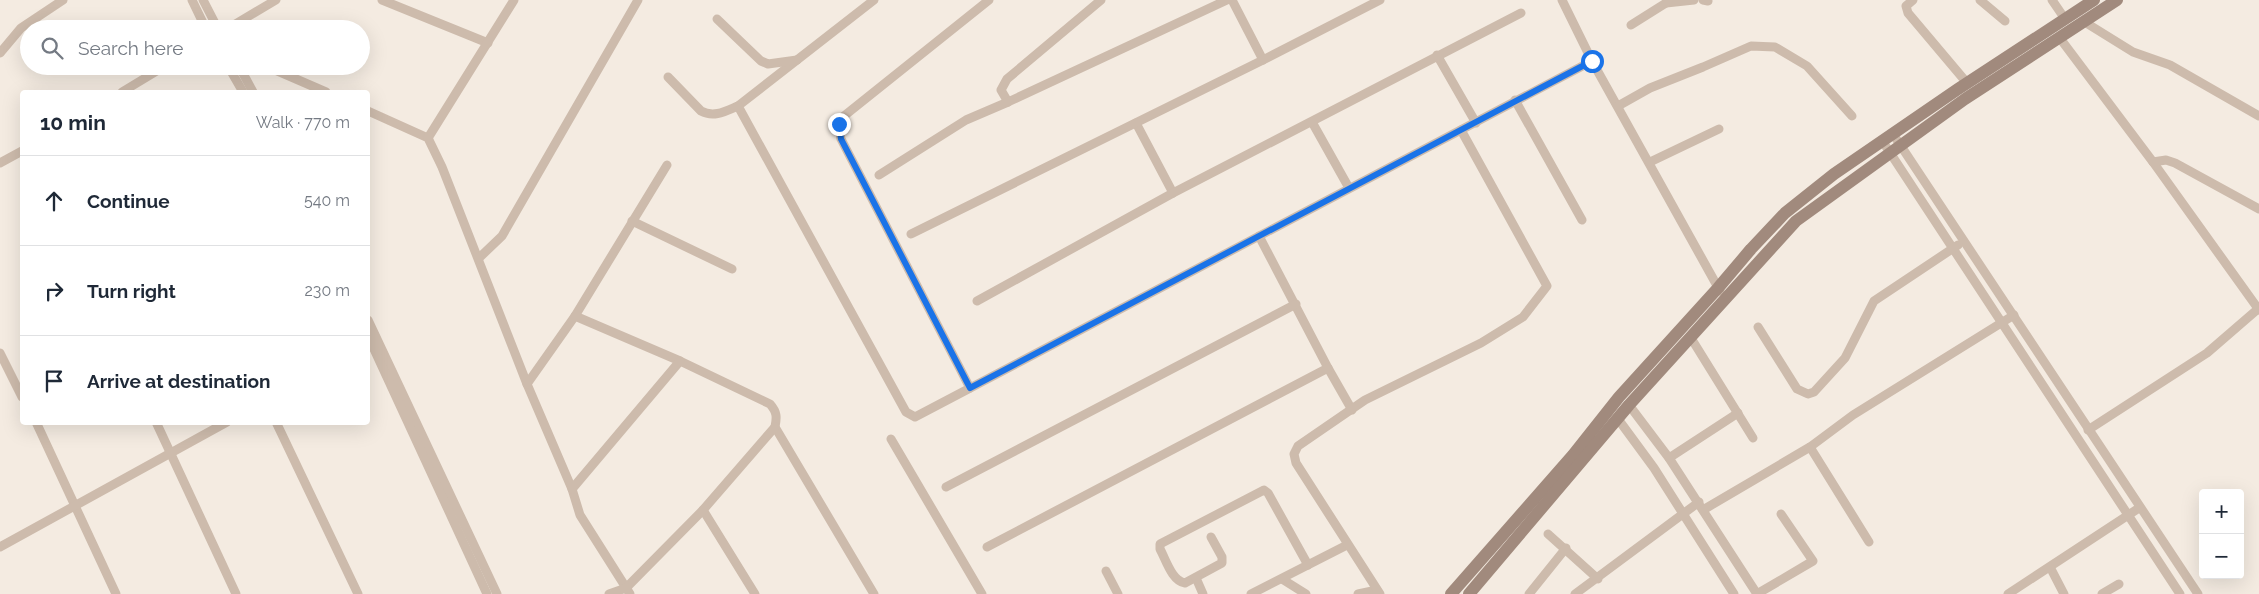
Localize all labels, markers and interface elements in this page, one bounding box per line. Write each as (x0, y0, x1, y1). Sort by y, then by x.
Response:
search box (20, 20, 370, 75)
icon: search (38, 34, 66, 62)
text: Search here (78, 37, 184, 59)
route start (1581, 50, 1604, 73)
text: 10 min (40, 110, 106, 135)
text: Walk · 770 m (256, 113, 350, 132)
route end (828, 113, 851, 136)
icon: ahead (40, 187, 68, 215)
text: Continue (87, 190, 170, 212)
text: 540 m (304, 191, 350, 210)
icon: right (40, 277, 68, 305)
text: Turn right (87, 280, 176, 302)
text: 230 m (305, 281, 350, 300)
icon: arrive (40, 367, 68, 395)
text: Arrive at destination (87, 370, 271, 392)
map controls (2199, 489, 2244, 579)
button: + (2199, 489, 2244, 534)
button: − (2199, 534, 2244, 579)

